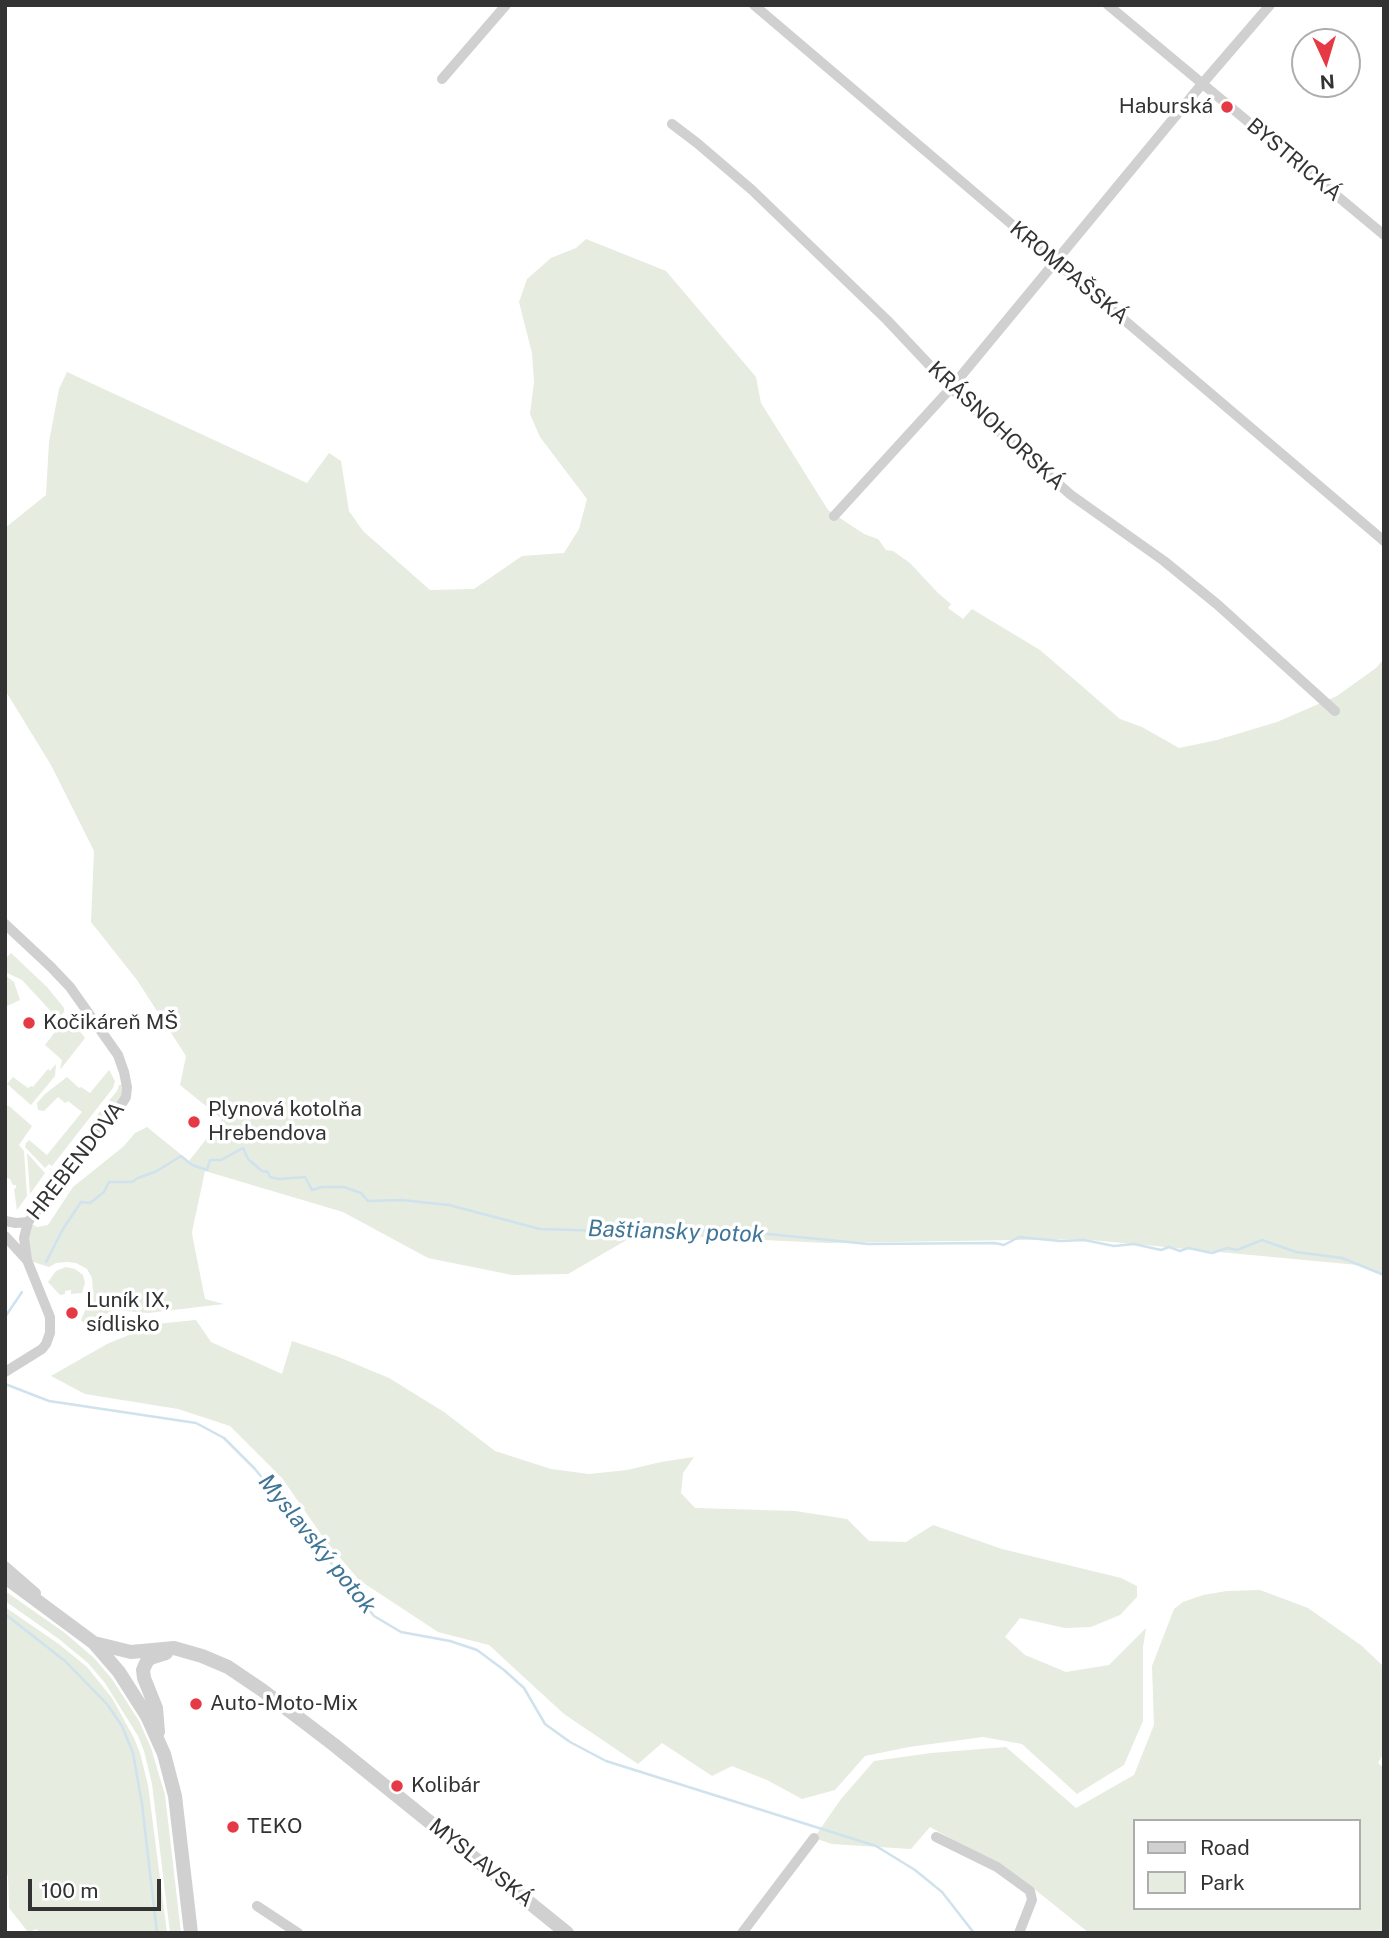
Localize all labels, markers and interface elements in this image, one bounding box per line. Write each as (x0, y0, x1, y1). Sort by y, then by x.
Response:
north arrow (1291, 28, 1361, 98)
text: N (1319, 70, 1336, 93)
place label: Haburská (1119, 94, 1213, 120)
marker: Haburská (1219, 99, 1235, 115)
street label: BYSTRICKÁ (1242, 113, 1346, 207)
street label: KROMPAŠSKÁ (1005, 216, 1133, 330)
street label: KRÁSNOHORSKÁ (923, 356, 1069, 496)
place label: Kočikáreň MŠ (43, 1010, 178, 1036)
marker: Kočikáreň MŠ (21, 1015, 37, 1031)
street label: HREBENDOVA (22, 1097, 130, 1225)
place label: Plynová kotolňa Hrebendova (208, 1097, 362, 1147)
marker: Plynová kotolňa Hrebendova (186, 1114, 202, 1130)
water label: Baštiansky potok (587, 1215, 765, 1249)
place label: Luník IX, sídlisko (86, 1288, 170, 1338)
marker: Luník IX, sídlisko (64, 1305, 80, 1321)
water label: Myslavský potok (252, 1469, 382, 1619)
place label: Auto-Moto-Mix (210, 1691, 358, 1717)
marker: Auto-Moto-Mix (188, 1696, 204, 1712)
place label: Kolibár (411, 1773, 480, 1799)
marker: Kolibár (389, 1778, 405, 1794)
street label: MYSLAVSKÁ (424, 1813, 538, 1913)
place label: TEKO (247, 1814, 302, 1840)
marker: TEKO (225, 1819, 241, 1835)
legend (1134, 1819, 1361, 1910)
text: Road (1200, 1835, 1250, 1860)
scale bar (32, 1864, 164, 1908)
text: Park (1200, 1870, 1245, 1895)
text: 100 m (41, 1878, 98, 1903)

